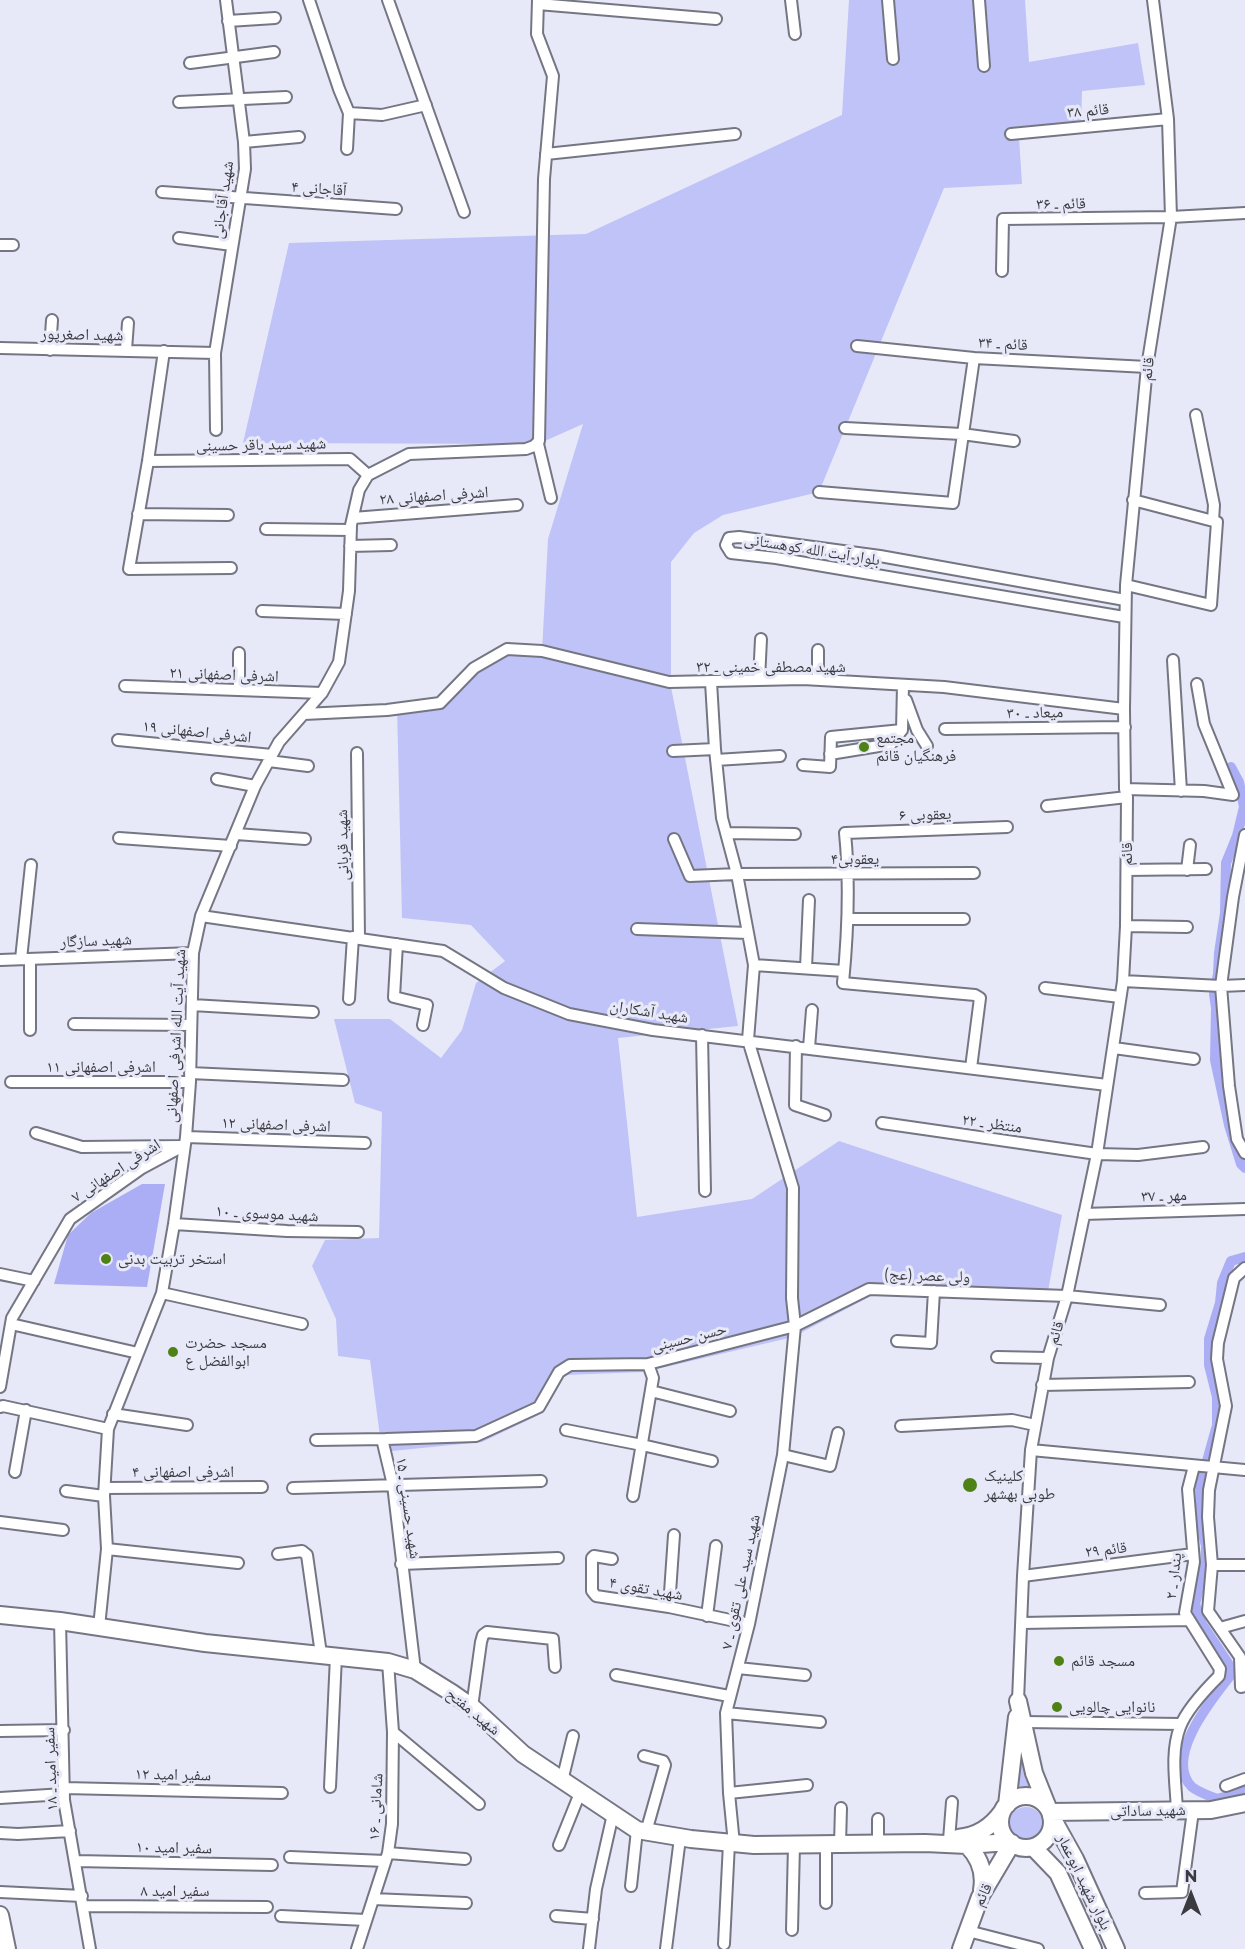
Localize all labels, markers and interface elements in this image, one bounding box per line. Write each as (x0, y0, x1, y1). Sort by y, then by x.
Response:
street label: قائم ۳۸ (1066, 100, 1110, 122)
street label: شهید آقاجانی (208, 160, 238, 240)
street label: آقاجانی ۴ (291, 177, 347, 201)
street label: قائم ـ ۳۶ (1036, 194, 1086, 214)
street label: شهید اصغرپور (40, 325, 124, 345)
street label: قائم ـ ۳۴ (978, 333, 1028, 355)
street label: قائم (1137, 356, 1159, 382)
street label: شهید سید باقر حسینی (196, 434, 326, 456)
street label: اشرفی اصفهانی ۲۸ (379, 483, 489, 509)
street label: بلوار آیت الله کوهستانی (743, 530, 881, 570)
street label: شهید مصطفی خمینی ـ ۳۲ (696, 657, 846, 677)
street label: اشرفی اصفهانی ۲۱ (169, 663, 279, 687)
street label: میعاد ـ ۳۰ (1007, 703, 1063, 723)
street label: اشرفی اصفهانی ۱۹ (142, 717, 252, 747)
place label: مجتمع فرهنگیان قائم (876, 728, 956, 766)
marker: مجتمع فرهنگیان قائم (857, 740, 871, 754)
street label: یعقوبی ۶ (898, 804, 952, 826)
street label: شهید قربانی (333, 809, 353, 881)
street label: قائم (1117, 842, 1137, 866)
street label: یعقوبی۴ (831, 849, 879, 869)
street label: شهید سازگار (60, 930, 132, 952)
street label: شهید آیت الله اشرفی اصفهانی (162, 949, 190, 1123)
street label: شهید آشکاران (608, 996, 690, 1028)
street label: اشرفی اصفهانی ۱۱ (46, 1057, 156, 1077)
street label: منتظر ـ ۲۲ (961, 1110, 1023, 1138)
street label: اشرفی اصفهانی ۱۲ (221, 1113, 331, 1137)
street label: اشرفی اصفهانی ۷ (68, 1135, 164, 1207)
street label: مهر ـ ۳۷ (1141, 1186, 1187, 1206)
street label: شهید موسوی ـ ۱۰ (215, 1202, 319, 1226)
place label: استخر تربیت بدنی (118, 1249, 226, 1269)
marker: استخر تربیت بدنی (99, 1252, 113, 1266)
street label: ولی عصر (عج) (883, 1265, 971, 1287)
street label: حسن حسینی (650, 1319, 728, 1357)
street label: قائم (1043, 1319, 1069, 1347)
place label: مسجد حضرت ابوالفضل ع (185, 1333, 267, 1371)
marker: مسجد حضرت ابوالفضل ع (166, 1345, 180, 1359)
street label: شهید حسینی ـ ۱۵ (391, 1456, 425, 1560)
street label: اشرفی اصفهانی ۴ (132, 1462, 234, 1482)
place label: کلینیک طوبی بهشهر (984, 1466, 1055, 1504)
marker: کلینیک طوبی بهشهر (961, 1476, 979, 1494)
street label: شهید سید علی تقوی ـ ۷ (717, 1513, 765, 1651)
street label: قائم ۲۹ (1084, 1538, 1128, 1562)
street label: پندار ـ ۲ (1162, 1552, 1186, 1600)
street label: شهید تقوی ۴ (608, 1573, 684, 1605)
place label: مسجد قائم (1071, 1651, 1135, 1671)
marker: مسجد قائم (1052, 1654, 1066, 1668)
street label: شهید مفتح (442, 1684, 504, 1740)
place label: نانوایی چالویی (1069, 1697, 1155, 1717)
marker: نانوایی چالویی (1050, 1700, 1064, 1714)
street label: سفیر امید ـ ۱۸ (40, 1727, 62, 1811)
street label: سفیر امید ۱۲ (135, 1765, 211, 1785)
street label: شامانی ـ ۱۶ (365, 1773, 387, 1841)
street label: شهید ساداتی (1110, 1801, 1186, 1821)
street label: بلوار شهید ابوعمار (1052, 1831, 1116, 1933)
street label: سفیر امید ۱۰ (136, 1838, 212, 1858)
north arrow (1161, 1865, 1221, 1925)
text: N (1185, 1867, 1197, 1886)
street label: قائم (969, 1880, 997, 1910)
street label: سفیر امید ۸ (141, 1881, 209, 1901)

